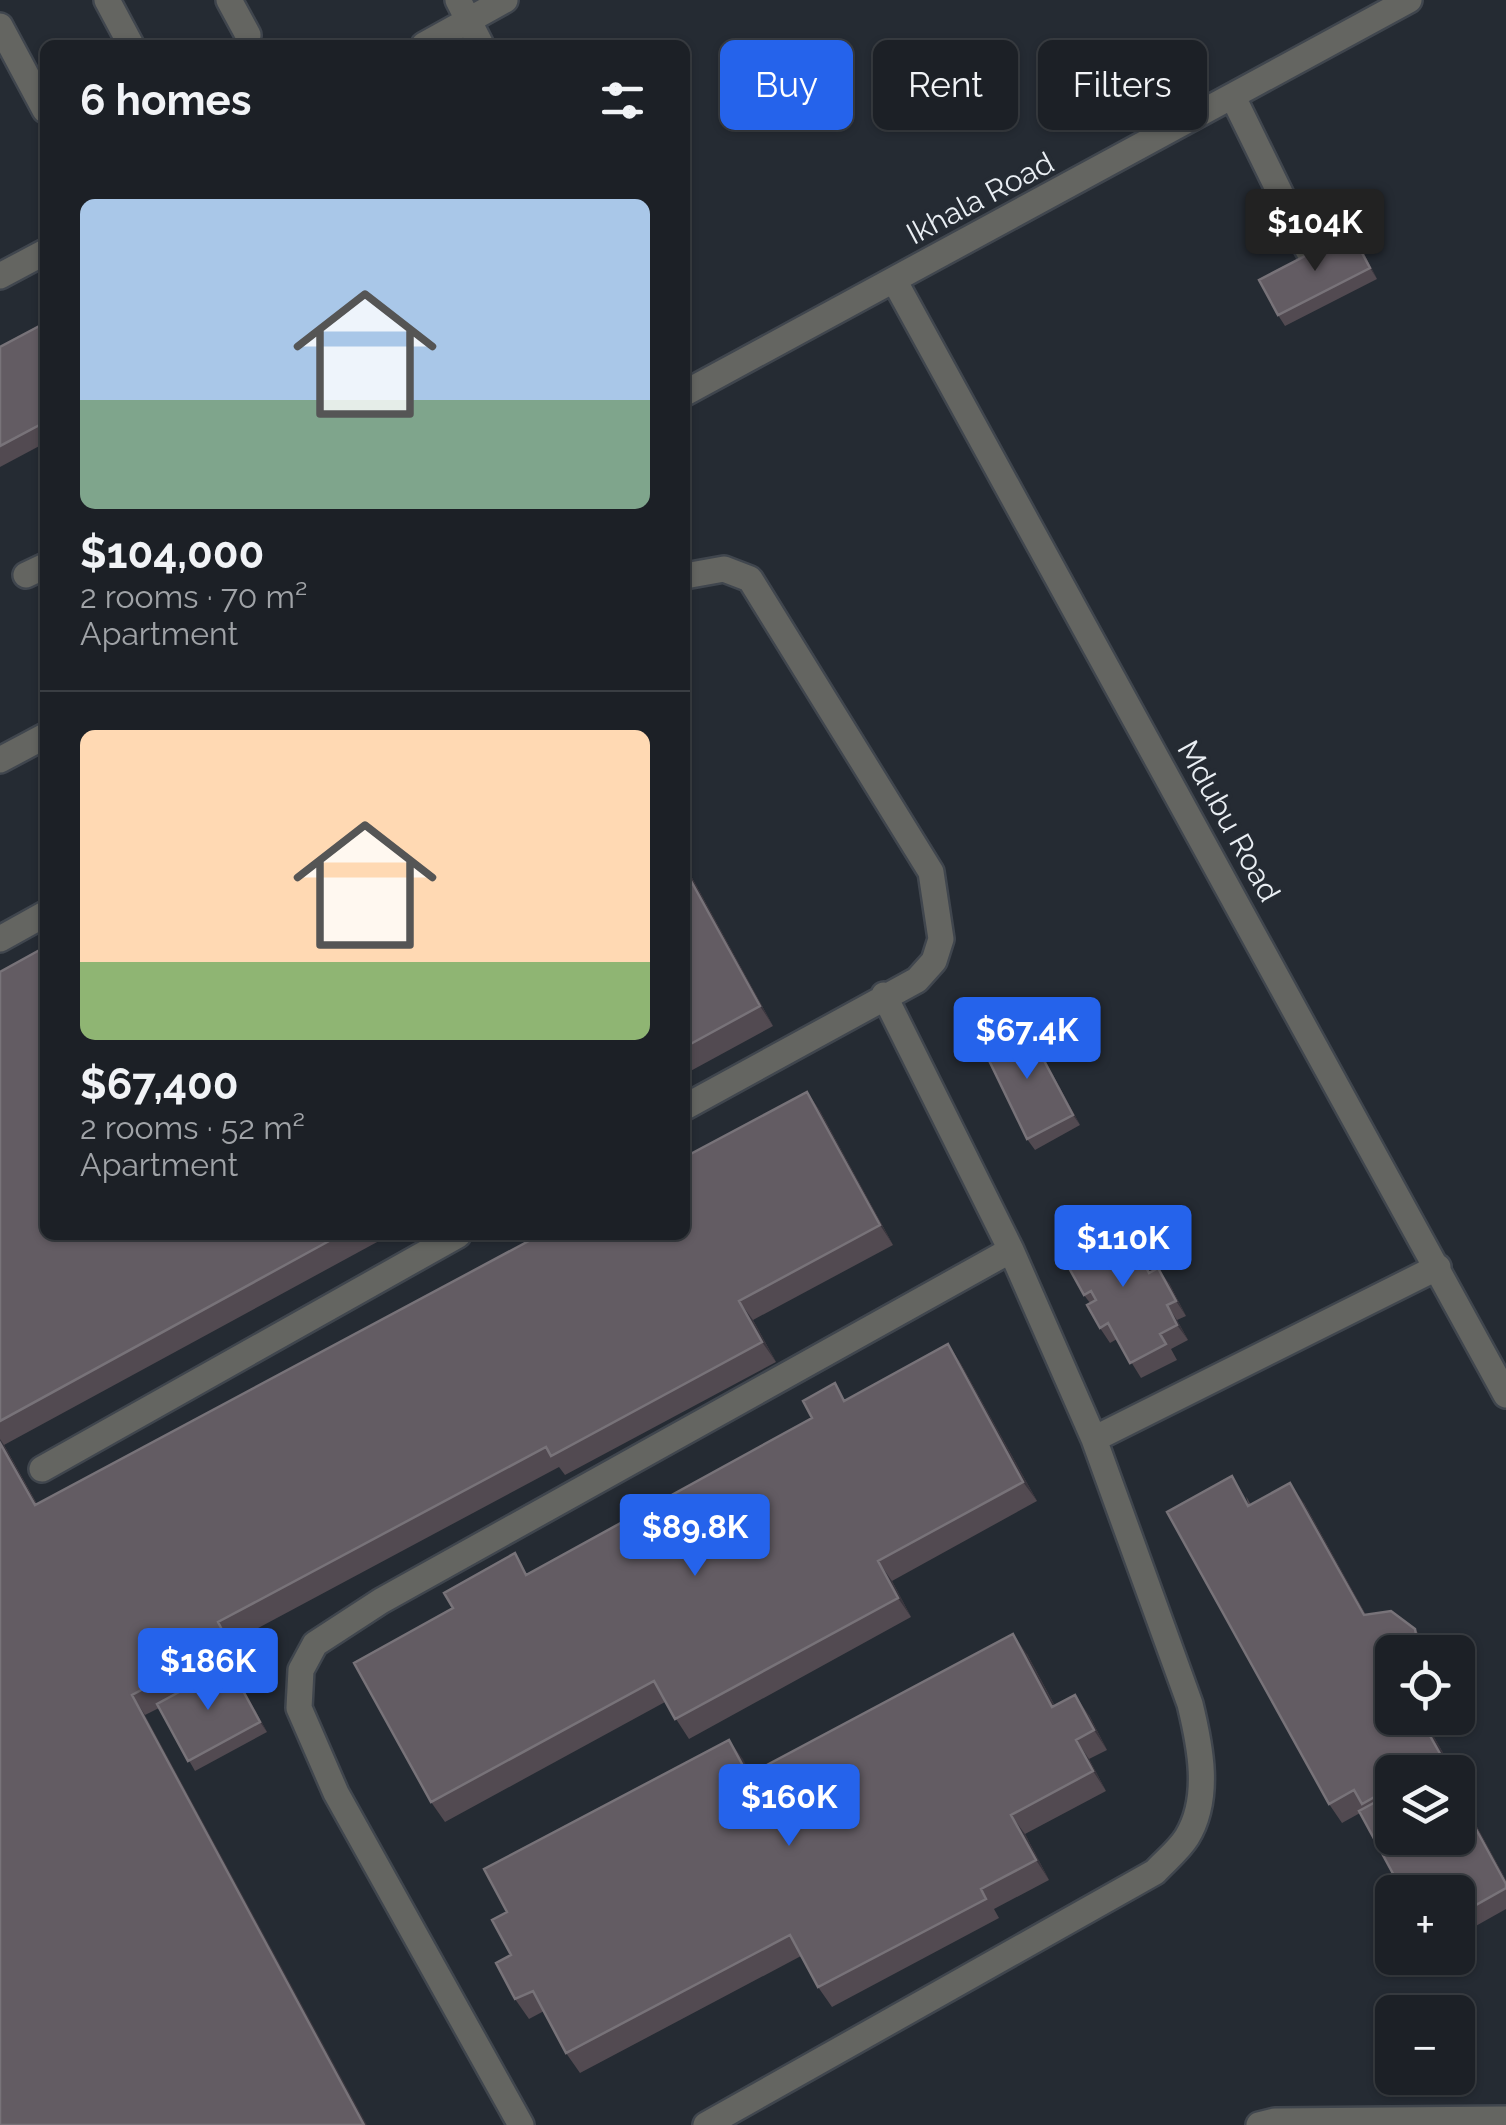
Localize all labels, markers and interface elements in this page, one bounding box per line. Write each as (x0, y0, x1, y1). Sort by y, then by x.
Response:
chip: Buy (720, 40, 853, 130)
chip: Rent (873, 40, 1018, 130)
chip: Filters (1038, 40, 1207, 130)
icon: filters (595, 73, 650, 128)
text: 6 homes (80, 76, 251, 125)
street label: Ikhala Road (901, 145, 1059, 251)
pin: $104K (1245, 189, 1385, 274)
text: $104K (1267, 203, 1363, 240)
icon: home (275, 264, 455, 444)
text: $104,000 (80, 529, 264, 578)
text: 2 rooms · 70 m² (80, 578, 307, 615)
text: Apartment (80, 615, 238, 652)
street label: Mdubu Road (1170, 734, 1288, 908)
icon: home (275, 795, 455, 975)
pin: $67.4K (946, 997, 1108, 1082)
text: $67.4K (976, 1011, 1078, 1048)
text: $67,400 (80, 1060, 239, 1109)
text: 2 rooms · 52 m² (80, 1109, 305, 1146)
text: Apartment (80, 1146, 238, 1183)
pin: $110K (1053, 1205, 1193, 1290)
text: $110K (1077, 1219, 1169, 1256)
pin: $89.8K (614, 1494, 776, 1579)
text: $89.8K (642, 1508, 748, 1545)
pin: $186K (138, 1628, 278, 1713)
map controls (1375, 1635, 1475, 2095)
button: locate (1375, 1635, 1475, 1735)
text: $186K (160, 1642, 256, 1679)
button: layers (1375, 1755, 1475, 1855)
pin: $160K (719, 1764, 859, 1849)
text: $160K (741, 1778, 837, 1815)
button: + (1375, 1875, 1475, 1975)
button: − (1375, 1995, 1475, 2095)

